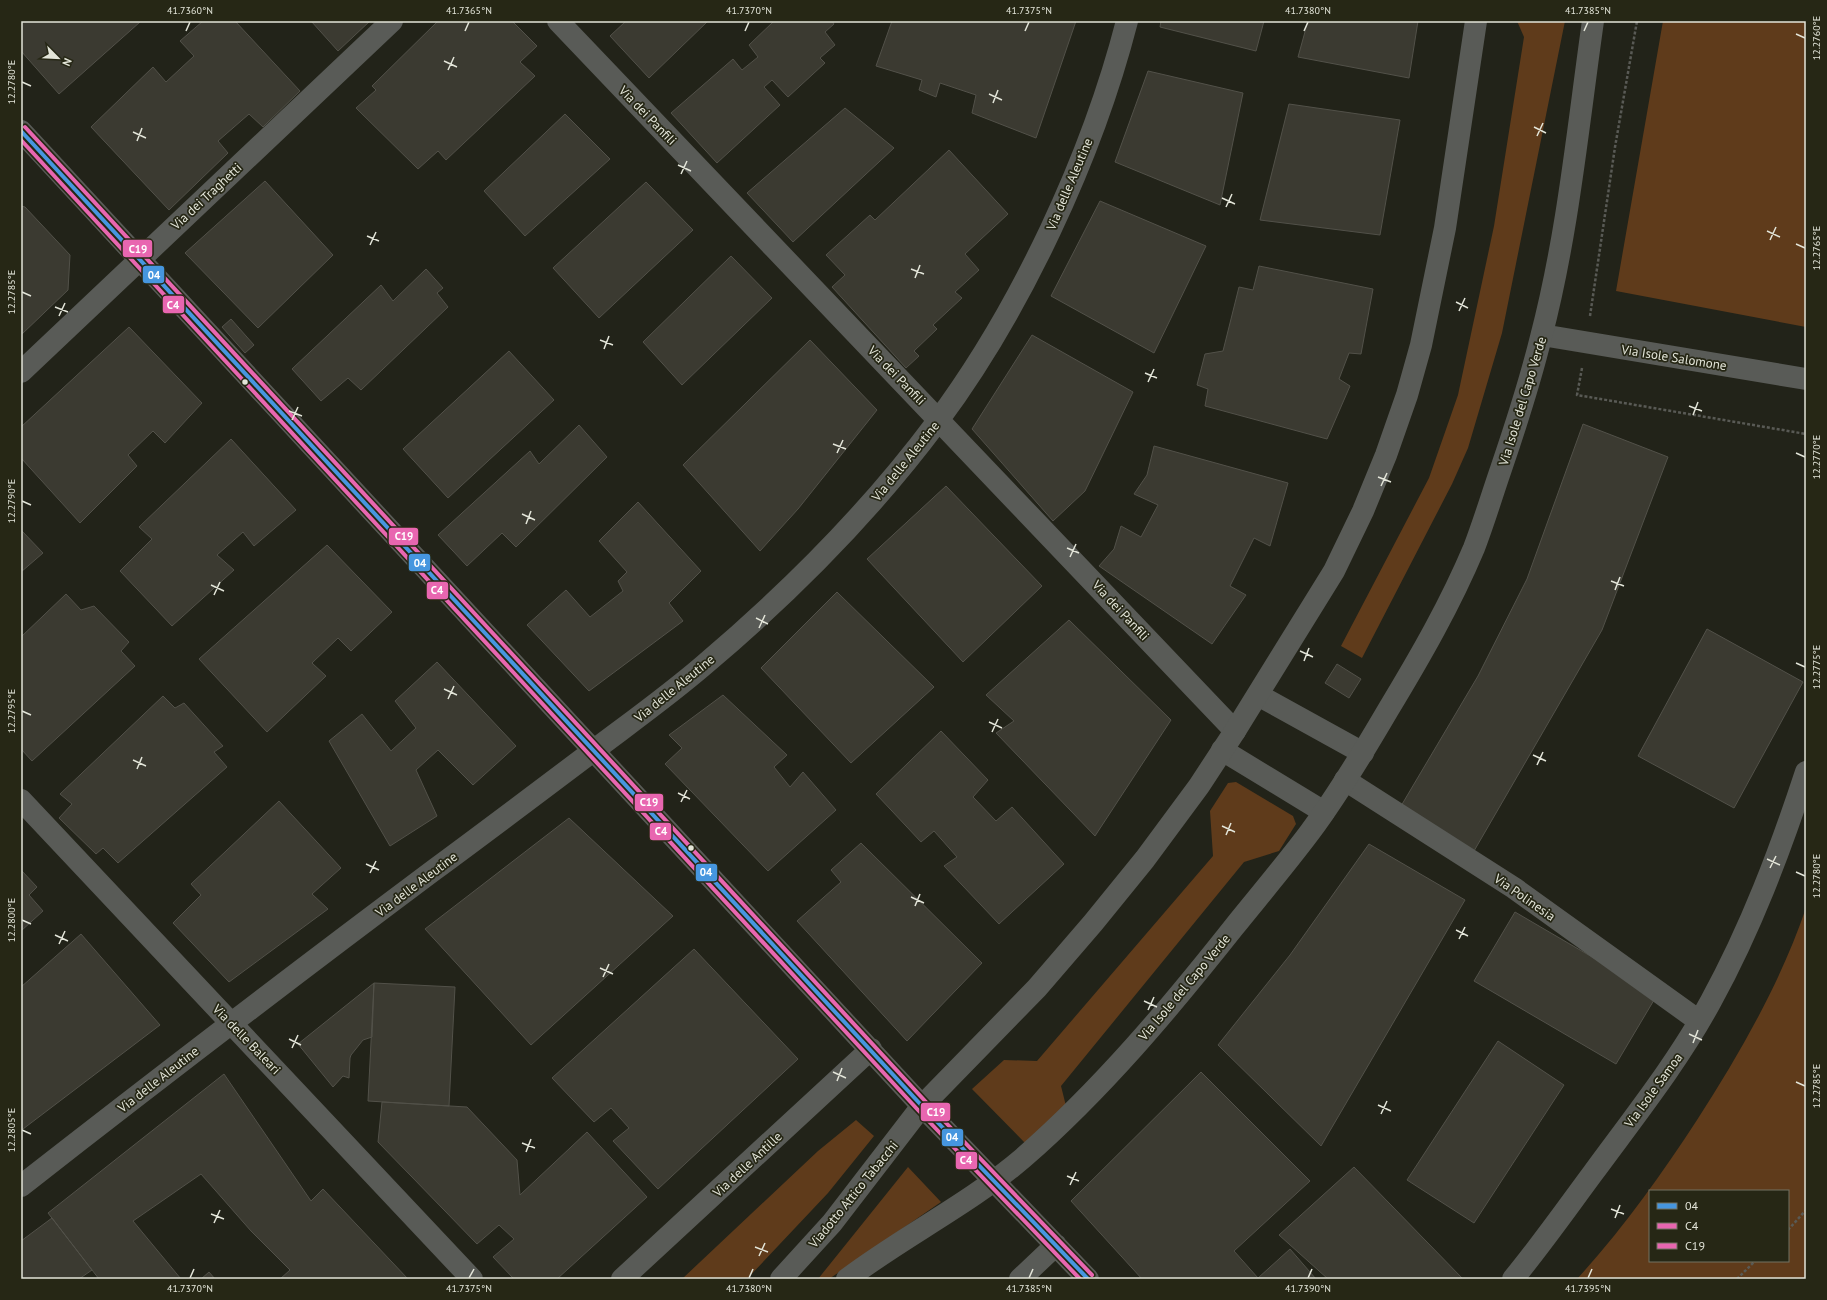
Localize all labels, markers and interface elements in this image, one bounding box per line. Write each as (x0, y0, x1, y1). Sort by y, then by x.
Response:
text: 41.7360°N (167, 4, 213, 17)
text: 41.7365°N (446, 4, 492, 17)
text: 41.7370°N (726, 4, 772, 17)
text: 41.7375°N (1006, 4, 1052, 17)
text: 41.7380°N (1285, 4, 1331, 17)
text: 41.7385°N (1565, 4, 1611, 17)
text: 12.2760°E (1810, 16, 1823, 60)
north arrow (38, 38, 78, 78)
text: N (59, 56, 75, 68)
text: 12.2780°E (5, 60, 18, 104)
street label: Via dei Panfili (614, 81, 680, 149)
street label: Via delle Aleutine (1042, 136, 1096, 234)
street label: Via dei Traghetti (167, 159, 245, 234)
text: 12.2765°E (1810, 226, 1823, 270)
line badge: C19 (122, 239, 153, 258)
text: C19 (129, 242, 147, 256)
line badge: 04 (142, 265, 165, 284)
text: 04 (148, 268, 161, 282)
text: 12.2785°E (5, 270, 18, 314)
line badge: C4 (162, 295, 185, 314)
text: C4 (167, 298, 180, 312)
street label: Via Isole del Capo Verde (1495, 335, 1550, 469)
street label: Via dei Panfili (863, 341, 929, 409)
street label: Via Isole Salomone (1619, 341, 1728, 374)
unlabelled marker (240, 377, 250, 387)
street label: Via delle Aleutine (867, 418, 943, 506)
text: 12.2770°E (1810, 435, 1823, 479)
text: 12.2790°E (5, 479, 18, 523)
line badge: C19 (388, 527, 419, 546)
text: C19 (395, 529, 413, 543)
line badge: 04 (408, 553, 431, 572)
text: 04 (414, 556, 427, 570)
street label: Via dei Panfili (1088, 576, 1153, 644)
line badge: C4 (426, 581, 449, 600)
text: C4 (431, 583, 444, 597)
text: 12.2775°E (1810, 645, 1823, 689)
street label: Via delle Aleutine (630, 651, 718, 727)
text: 12.2795°E (5, 689, 18, 733)
line badge: C19 (634, 793, 664, 812)
text: C19 (640, 795, 658, 809)
line badge: C4 (649, 822, 672, 841)
text: C4 (655, 824, 668, 838)
unlabelled marker (686, 843, 696, 853)
street label: Via delle Aleutine (371, 848, 461, 921)
text: 12.2780°E (1810, 854, 1823, 898)
line badge: 04 (695, 863, 718, 882)
text: 04 (700, 865, 713, 879)
street label: Via Polinesia (1490, 870, 1559, 925)
text: 12.2800°E (5, 898, 18, 942)
street label: Via Isole del Capo Verde (1134, 931, 1234, 1045)
street label: Via delle Baleari (208, 1000, 284, 1078)
street label: Via delle Aleutine (114, 1042, 202, 1117)
street label: Via Isole Samoa (1620, 1050, 1686, 1132)
text: 12.2785°E (1810, 1064, 1823, 1108)
line badge: C19 (920, 1102, 951, 1122)
text: C19 (927, 1105, 945, 1119)
text: 12.2805°E (5, 1108, 18, 1152)
street label: Via delle Antille (708, 1128, 785, 1201)
line badge: 04 (941, 1128, 964, 1147)
text: 04 (946, 1130, 959, 1144)
street label: Viadotto Attico Tabacchi (804, 1137, 902, 1252)
line badge: C4 (955, 1151, 978, 1170)
text: C4 (960, 1153, 973, 1167)
legend (1649, 1190, 1789, 1262)
text: 04 (1685, 1198, 1699, 1213)
text: C4 (1685, 1218, 1699, 1233)
text: C19 (1685, 1238, 1705, 1253)
text: 41.7370°N (167, 1282, 213, 1295)
text: 41.7375°N (446, 1282, 492, 1295)
text: 41.7380°N (726, 1282, 772, 1295)
text: 41.7385°N (1006, 1282, 1052, 1295)
text: 41.7390°N (1285, 1282, 1331, 1295)
text: 41.7395°N (1565, 1282, 1611, 1295)

